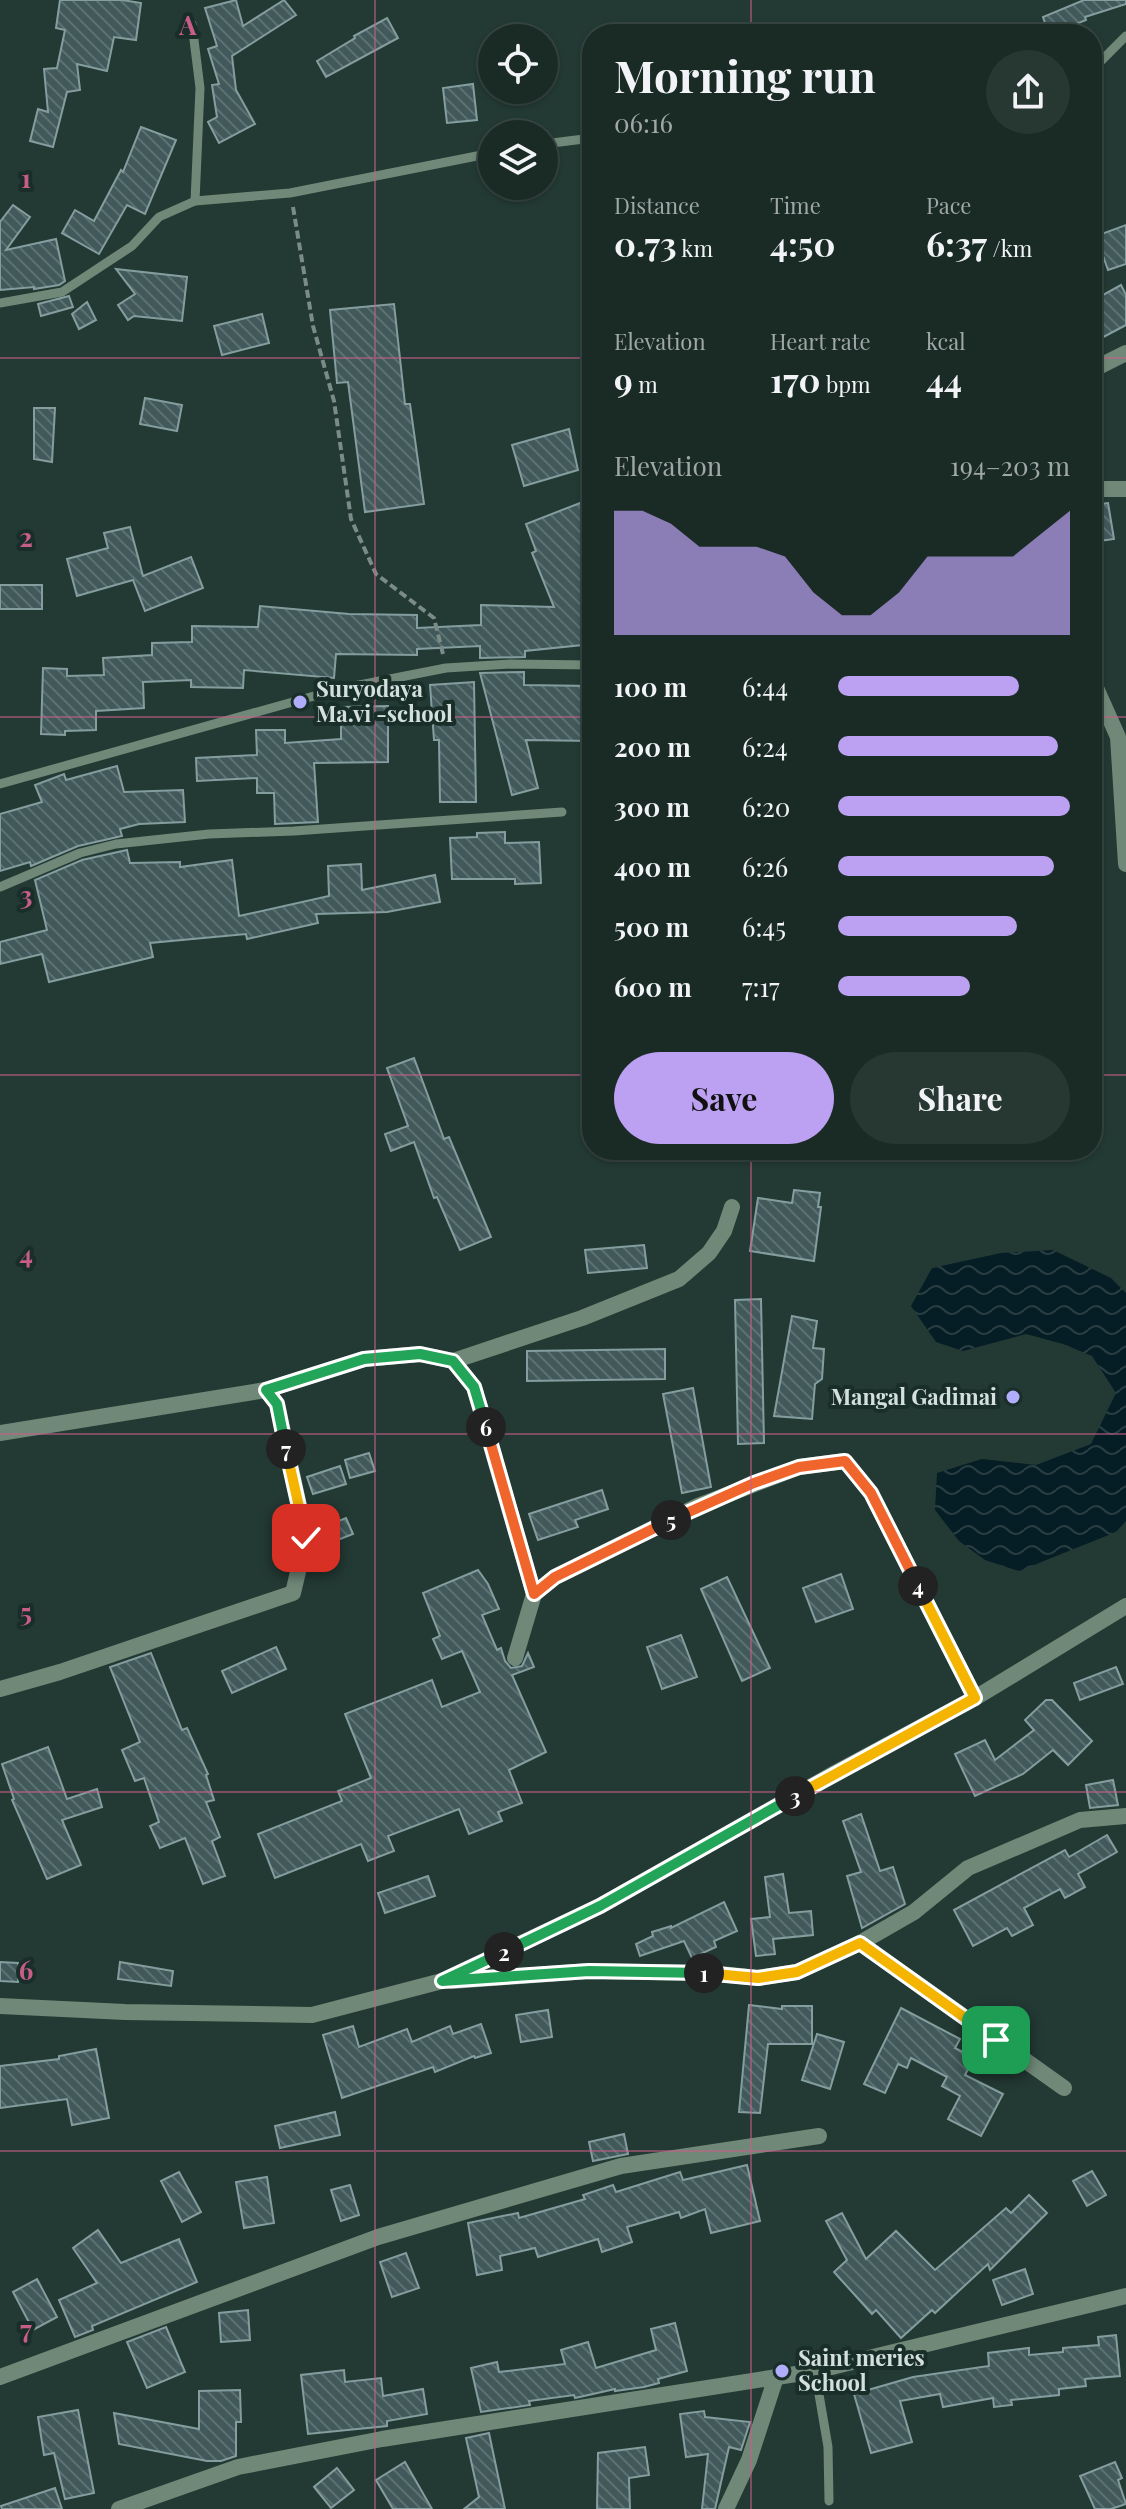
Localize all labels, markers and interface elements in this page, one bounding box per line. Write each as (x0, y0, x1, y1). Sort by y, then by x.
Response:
text: A (178, 7, 197, 42)
map controls (478, 24, 558, 200)
button: locate (478, 24, 558, 104)
text: Morning run (614, 45, 876, 104)
button: share (986, 50, 1070, 134)
text: 06:16 (614, 105, 673, 140)
button: layers (478, 120, 558, 200)
text: 1 (21, 160, 31, 195)
text: Distance (614, 190, 700, 220)
text: Time (770, 190, 821, 220)
text: Pace (926, 190, 972, 220)
text: 0.73 (614, 220, 677, 266)
text: 4:50 (770, 220, 835, 266)
text: 6:37 (926, 220, 987, 266)
text: km (677, 233, 713, 263)
text: /km (987, 233, 1032, 263)
text: Elevation (614, 326, 706, 356)
text: Heart rate (770, 326, 871, 356)
text: kcal (926, 326, 965, 356)
text: 9 (614, 356, 633, 402)
text: 170 (770, 356, 820, 402)
text: 44 (926, 356, 962, 402)
text: m (633, 369, 658, 399)
text: bpm (820, 369, 871, 399)
text: Elevation (614, 448, 722, 483)
text: 194–203 m (950, 448, 1070, 483)
text: 2 (19, 519, 33, 554)
text: 100 m (614, 669, 687, 704)
text: 6:44 (742, 669, 788, 704)
place label: Suryodaya Ma.vi -school (316, 673, 453, 728)
marker: Suryodaya Ma.vi -school (291, 693, 309, 711)
text: 200 m (614, 729, 691, 764)
text: 6:24 (742, 729, 788, 764)
text: 300 m (614, 789, 690, 824)
text: 6:20 (742, 789, 790, 824)
text: 400 m (614, 849, 691, 884)
text: 6:26 (742, 849, 788, 884)
text: 3 (20, 877, 32, 912)
text: 500 m (614, 909, 689, 944)
text: 6:45 (742, 909, 786, 944)
text: 600 m (614, 969, 692, 1004)
text: 7:17 (742, 969, 780, 1004)
button: Save (614, 1052, 834, 1144)
button: Share (850, 1052, 1070, 1144)
text: 4 (19, 1236, 33, 1271)
place label: Mangal Gadimai (831, 1381, 997, 1411)
marker: Mangal Gadimai (1004, 1388, 1022, 1406)
pin: 6 (466, 1407, 506, 1447)
text: 6 (480, 1412, 492, 1442)
pin: 7 (266, 1429, 306, 1469)
text: 7 (281, 1434, 291, 1464)
pin: 5 (651, 1500, 691, 1540)
pin (272, 1504, 340, 1572)
text: 5 (666, 1505, 676, 1535)
icon: check (284, 1516, 328, 1560)
pin: 4 (898, 1566, 938, 1606)
text: 4 (912, 1571, 924, 1601)
text: 5 (20, 1594, 32, 1629)
pin: 3 (775, 1776, 815, 1816)
text: 3 (790, 1781, 800, 1811)
pin: 2 (484, 1932, 524, 1972)
text: 2 (498, 1937, 510, 1967)
text: 6 (19, 1952, 33, 1987)
pin: 1 (684, 1953, 724, 1993)
text: 1 (700, 1958, 708, 1988)
pin (962, 2006, 1030, 2074)
icon: arrive (974, 2018, 1018, 2062)
text: 7 (20, 2311, 32, 2346)
place label: Saint meries School (798, 2342, 925, 2397)
marker: Saint meries School (773, 2362, 791, 2380)

